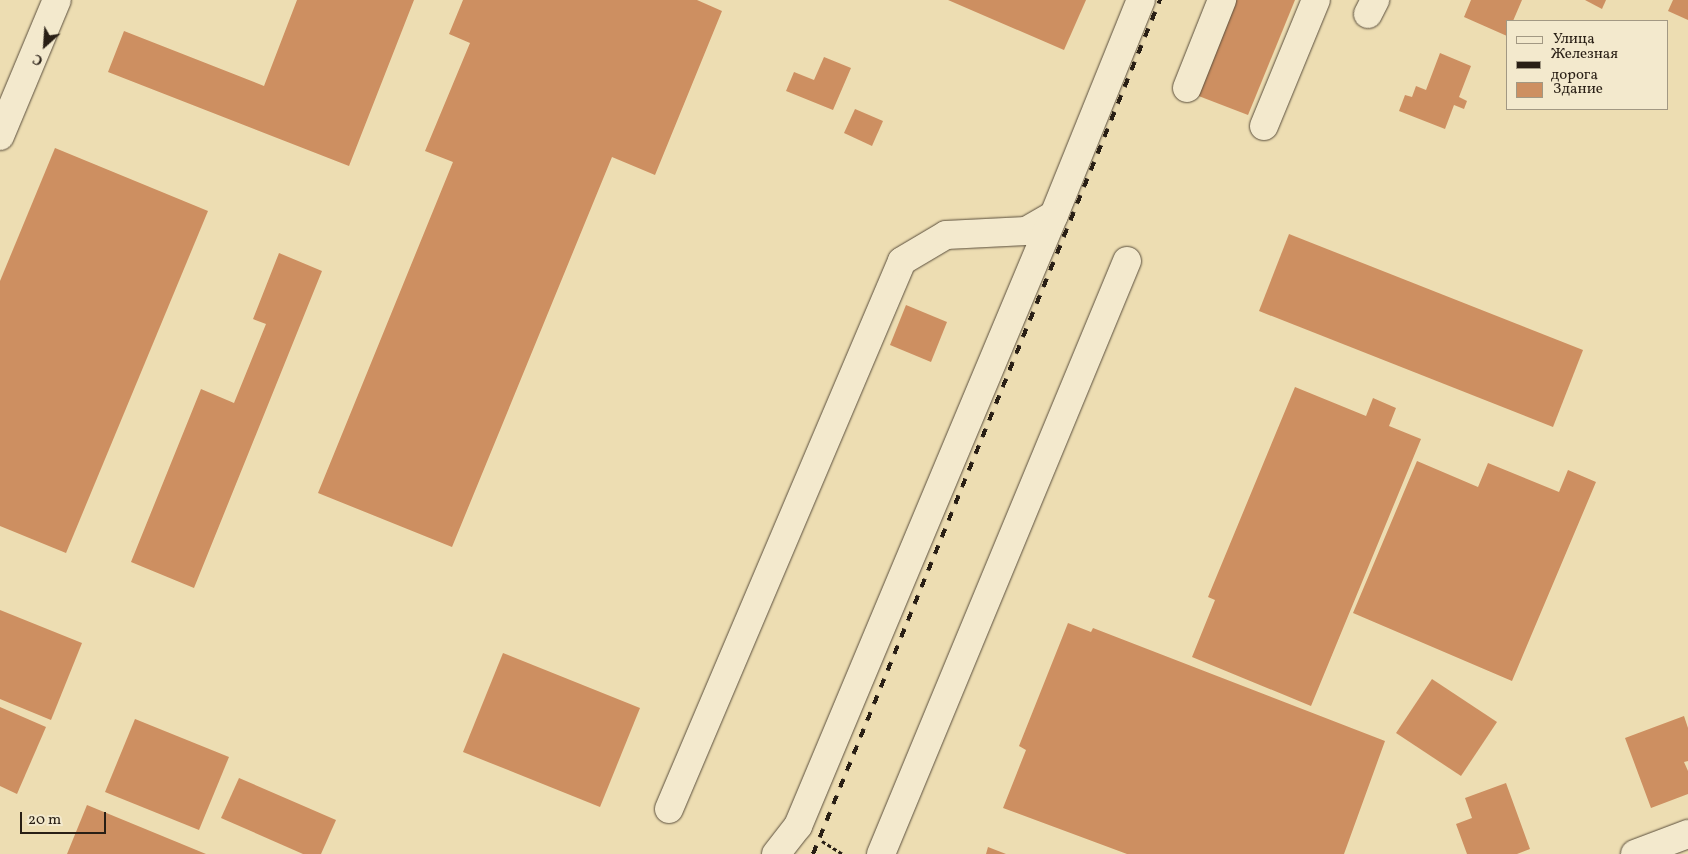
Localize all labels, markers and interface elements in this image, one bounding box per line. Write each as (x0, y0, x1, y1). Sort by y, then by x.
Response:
north arrow (20, 20, 70, 70)
legend (1506, 20, 1668, 110)
text: Улица (1553, 29, 1595, 50)
text: Железная дорога (1551, 44, 1618, 86)
text: С (30, 48, 46, 69)
text: Здание (1553, 79, 1603, 100)
scale bar (22, 802, 109, 834)
text: 20 m (28, 810, 61, 831)

